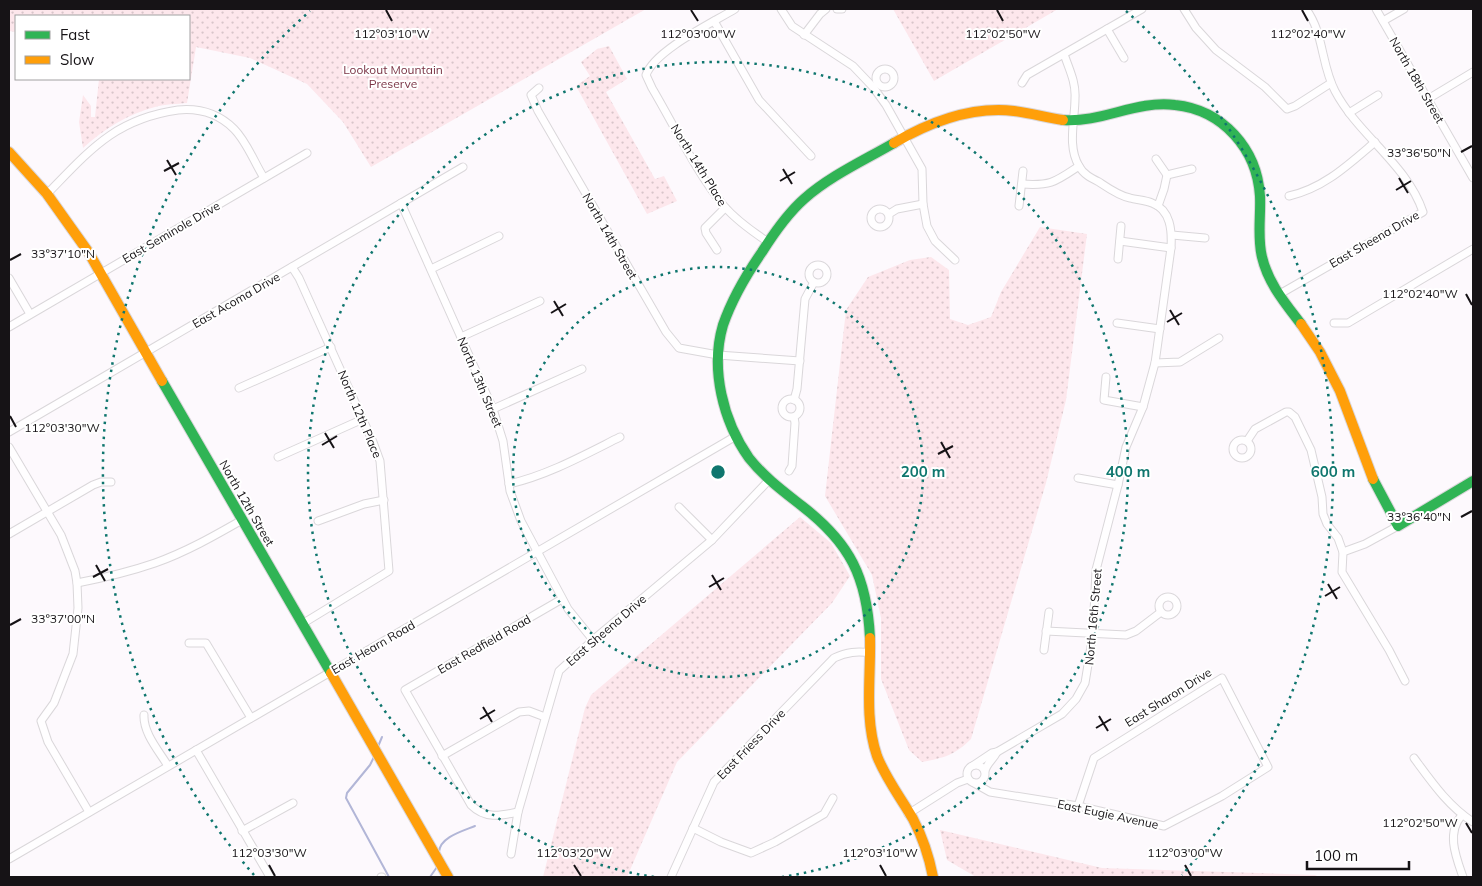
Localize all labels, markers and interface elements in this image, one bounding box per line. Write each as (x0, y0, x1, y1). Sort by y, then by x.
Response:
legend (15, 15, 190, 80)
text: Fast (60, 25, 90, 44)
text: 112°03'10"W (354, 26, 430, 41)
text: 112°03'00"W (660, 26, 736, 41)
text: 112°02'50"W (965, 26, 1041, 41)
text: 112°02'40"W (1270, 26, 1346, 41)
street label: North 18th Street (1386, 34, 1448, 126)
text: Slow (60, 50, 94, 69)
park label: Lookout Mountain Preserve (343, 62, 443, 91)
street label: North 14th Place (668, 121, 730, 209)
text: 33°36'50"N (1387, 145, 1451, 160)
street label: North 14th Street (579, 190, 641, 282)
street label: East Seminole Drive (120, 198, 222, 266)
street label: East Sheena Drive (1326, 207, 1422, 271)
text: 33°37'10"N (31, 246, 95, 261)
street label: East Acoma Drive (190, 269, 282, 331)
text: 112°02'40"W (1382, 286, 1458, 301)
street label: North 13th Street (454, 335, 506, 429)
street label: North 12th Place (335, 368, 385, 460)
text: 112°03'30"W (24, 420, 100, 435)
street label: North 12th Street (216, 457, 278, 549)
text: 200 m (901, 462, 945, 481)
text: 400 m (1106, 462, 1150, 481)
text: 600 m (1311, 462, 1355, 481)
centre of rings (709, 463, 727, 481)
text: 33°36'40"N (1387, 509, 1451, 524)
street label: North 16th Street (1081, 568, 1105, 666)
street label: East Sheena Drive (563, 591, 649, 669)
text: 33°37'00"N (31, 611, 95, 626)
street label: East Redfield Road (435, 611, 533, 677)
street label: East Hearn Road (328, 617, 418, 677)
street label: East Sharon Drive (1122, 664, 1214, 730)
street label: East Friess Drive (714, 706, 788, 782)
street label: East Eugie Avenue (1056, 796, 1160, 832)
text: 112°02'50"W (1382, 815, 1458, 830)
scale bar (1307, 838, 1410, 870)
text: 112°03'30"W (231, 845, 307, 860)
text: 112°03'20"W (536, 845, 612, 860)
text: 112°03'10"W (842, 845, 918, 860)
text: 112°03'00"W (1147, 845, 1223, 860)
text: 100 m (1314, 846, 1358, 865)

